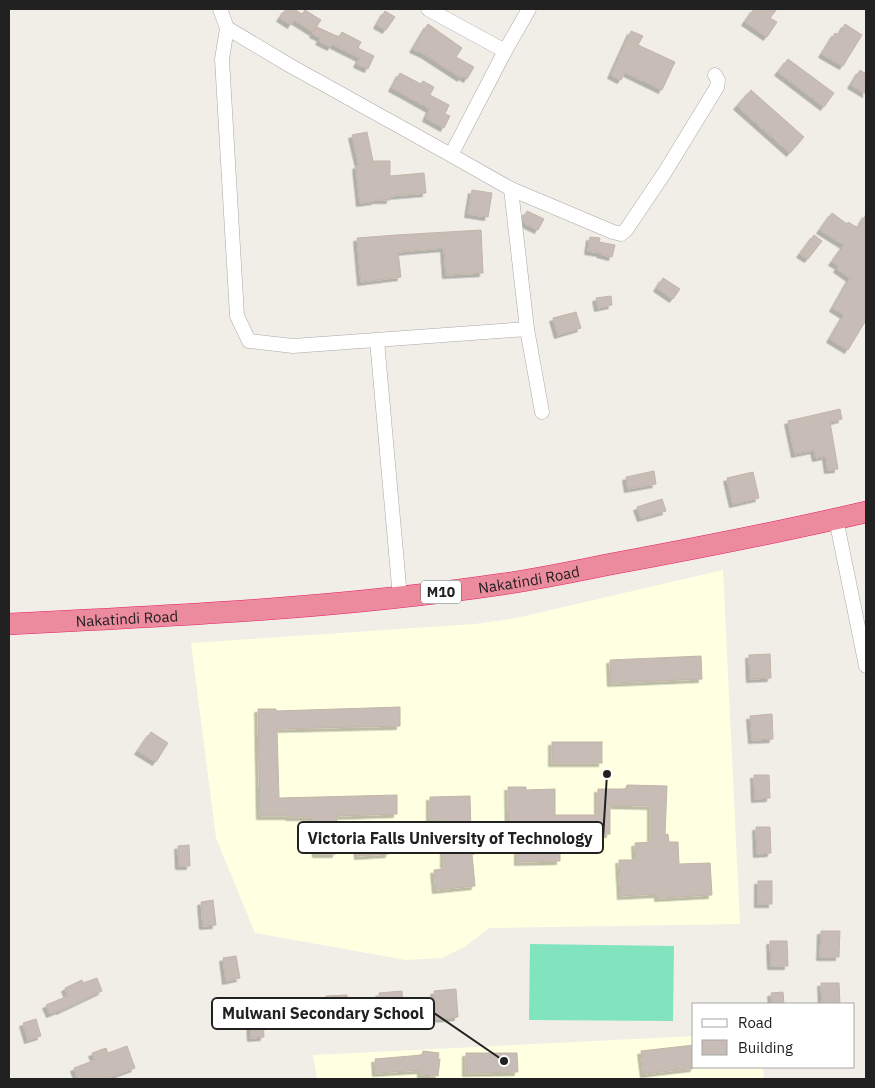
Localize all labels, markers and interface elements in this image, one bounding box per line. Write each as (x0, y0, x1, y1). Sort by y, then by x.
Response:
street label: Nakatindi Road (477, 561, 581, 597)
road number: M10 (421, 580, 461, 604)
street label: Nakatindi Road (75, 606, 179, 630)
callout: Victoria Falls University of Technology (298, 822, 603, 853)
text: Victoria Falls University of Technology (307, 828, 593, 848)
callout: Mulwani Secondary School (212, 998, 434, 1029)
text: Mulwani Secondary School (222, 1003, 424, 1023)
legend (692, 1003, 855, 1068)
text: Road (738, 1013, 773, 1032)
text: Building (738, 1038, 793, 1057)

